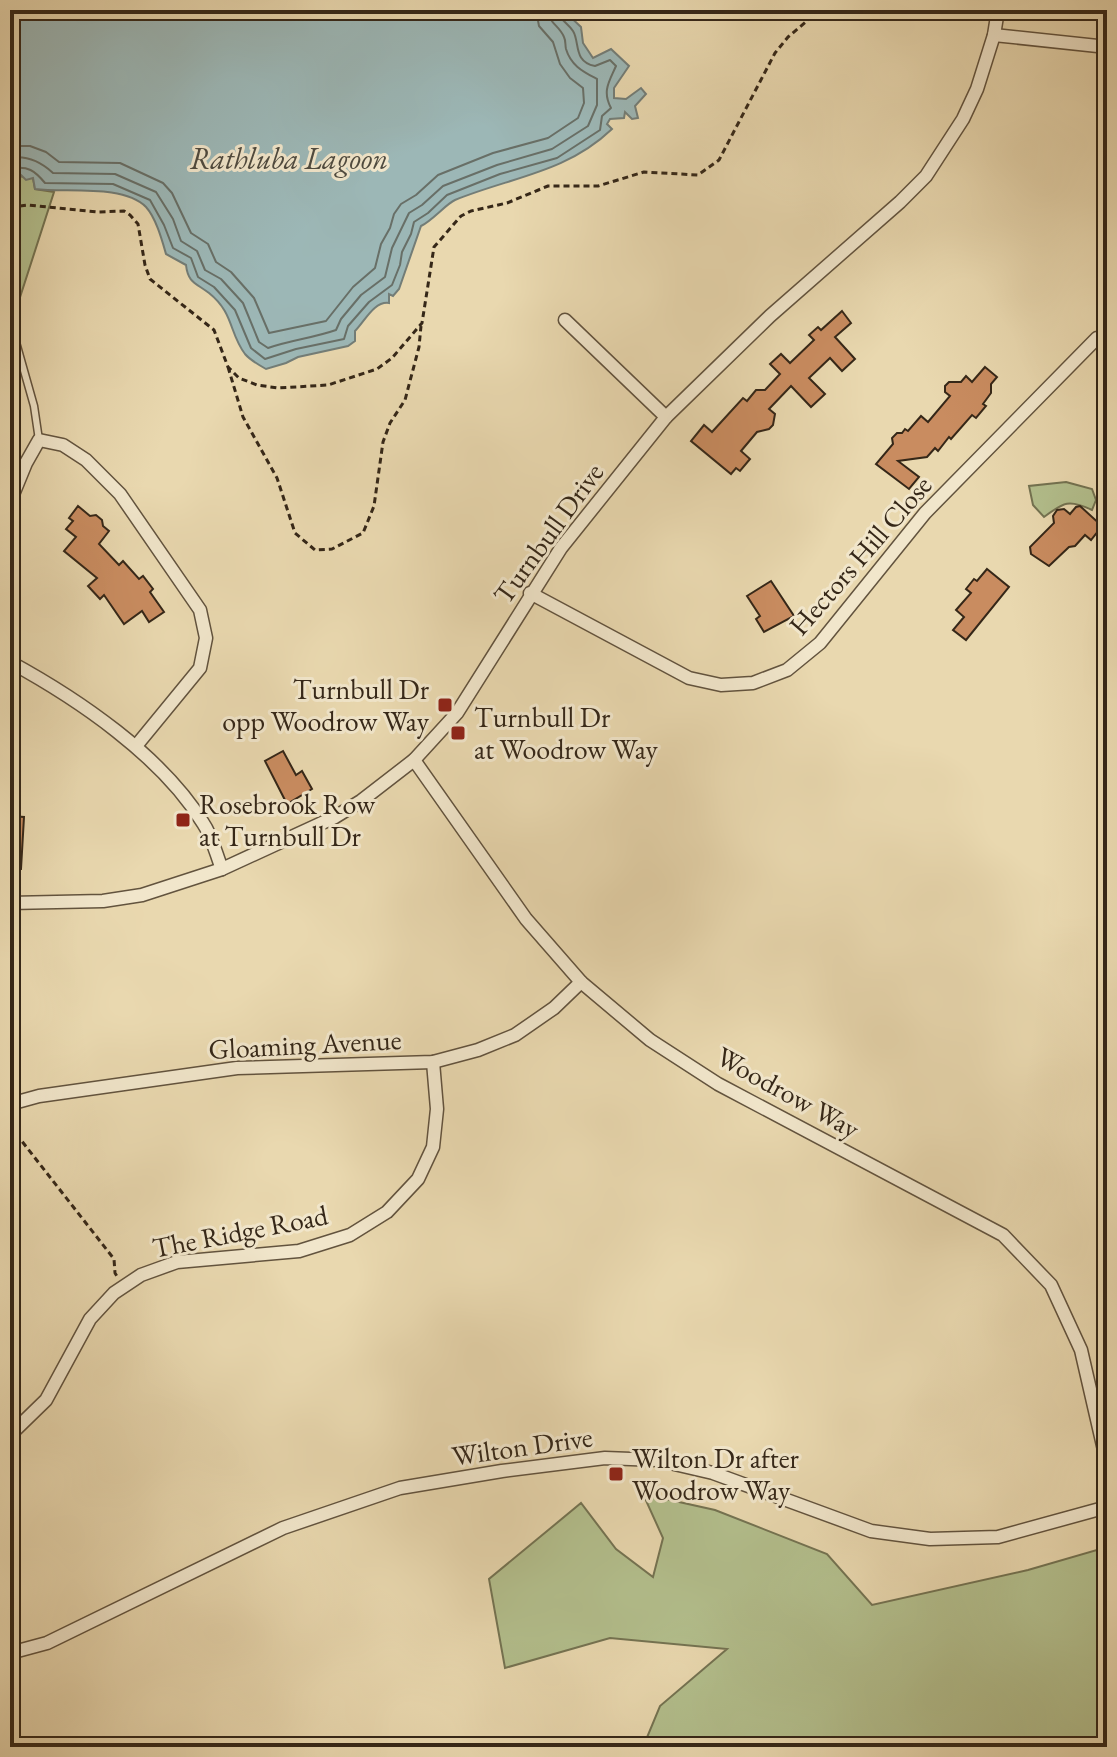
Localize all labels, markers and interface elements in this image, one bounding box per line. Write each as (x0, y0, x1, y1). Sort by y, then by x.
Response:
water label: Rathluba Lagoon (190, 139, 388, 178)
street label: Turnbull Drive (485, 455, 611, 611)
street label: Hectors Hill Close (781, 468, 939, 642)
place label: Turnbull Dr opp Woodrow Way (222, 671, 430, 739)
marker: Turnbull Dr opp Woodrow Way (436, 696, 454, 714)
place label: Turnbull Dr at Woodrow Way (474, 699, 659, 767)
marker: Turnbull Dr at Woodrow Way (449, 724, 467, 742)
place label: Rosebrook Row at Turnbull Dr (199, 786, 376, 854)
marker: Rosebrook Row at Turnbull Dr (174, 811, 192, 829)
street label: Gloaming Avenue (208, 1021, 402, 1067)
street label: Woodrow Way (710, 1038, 867, 1146)
street label: The Ridge Road (149, 1196, 332, 1266)
street label: Wilton Drive (449, 1418, 595, 1474)
place label: Wilton Dr after Woodrow Way (632, 1440, 800, 1508)
marker: Wilton Dr after Woodrow Way (607, 1465, 625, 1483)

